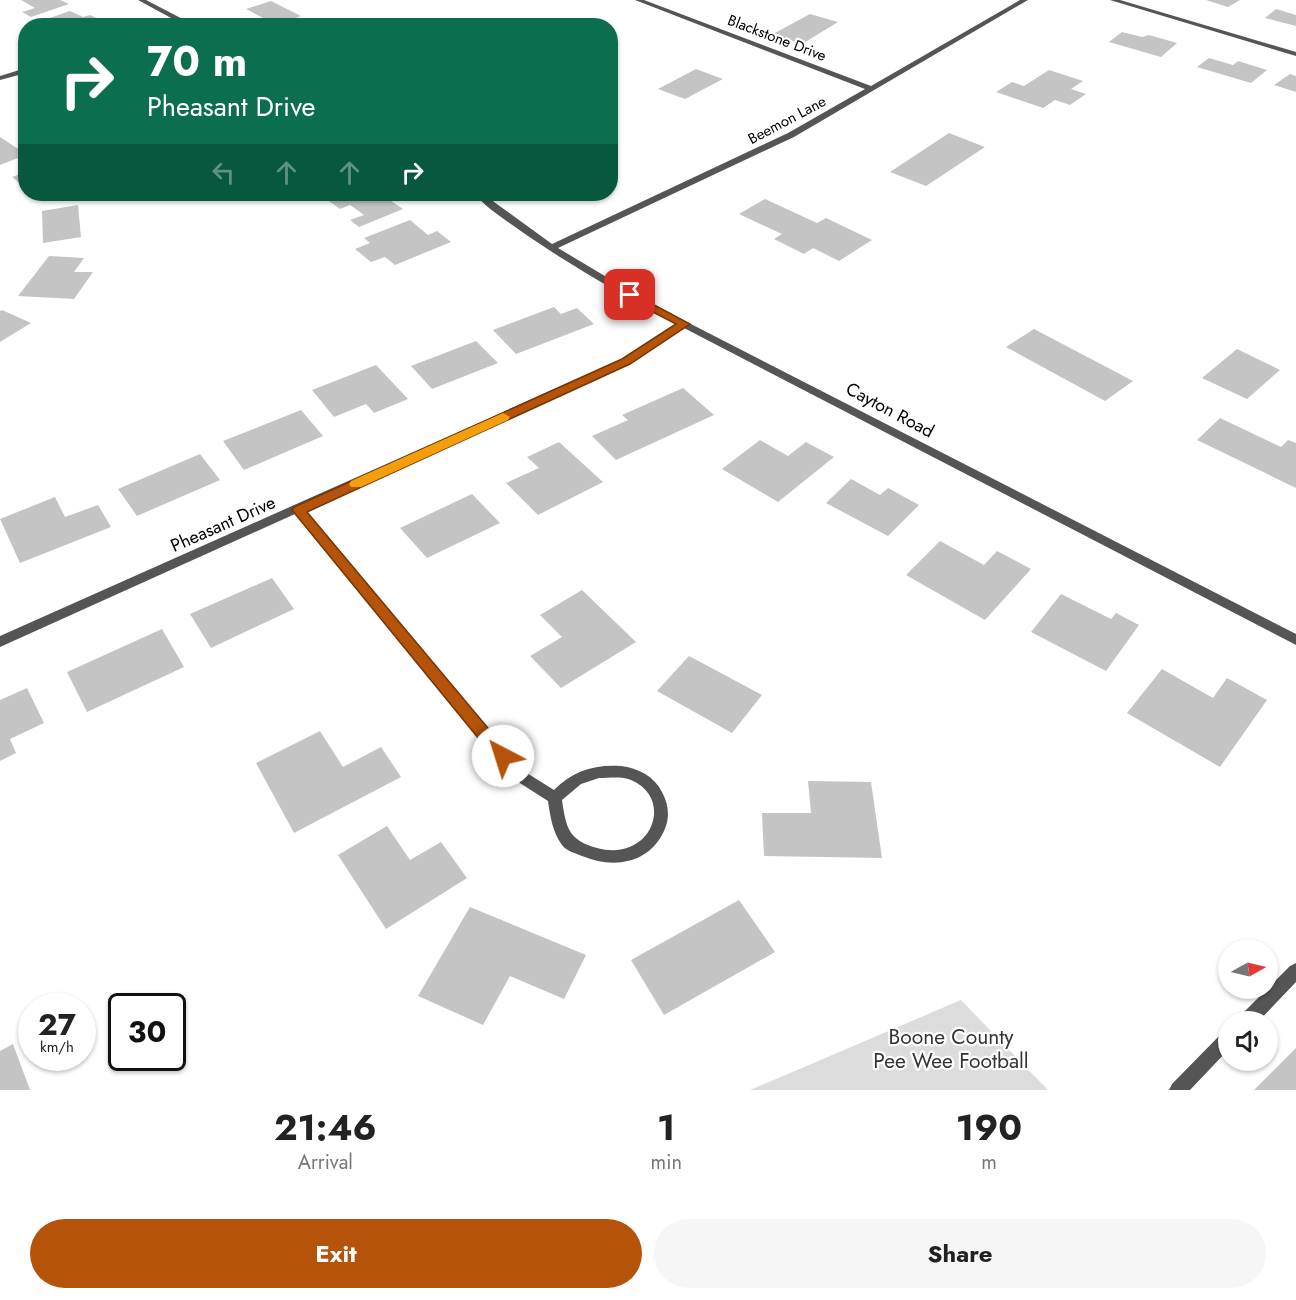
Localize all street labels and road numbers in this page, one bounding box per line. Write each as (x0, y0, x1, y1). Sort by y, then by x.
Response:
street label: Blackstone Drive (724, 9, 830, 67)
street label: Beemon Lane (744, 90, 830, 150)
street label: Cayton Road (841, 376, 939, 444)
street label: Pheasant Drive (166, 489, 280, 559)

